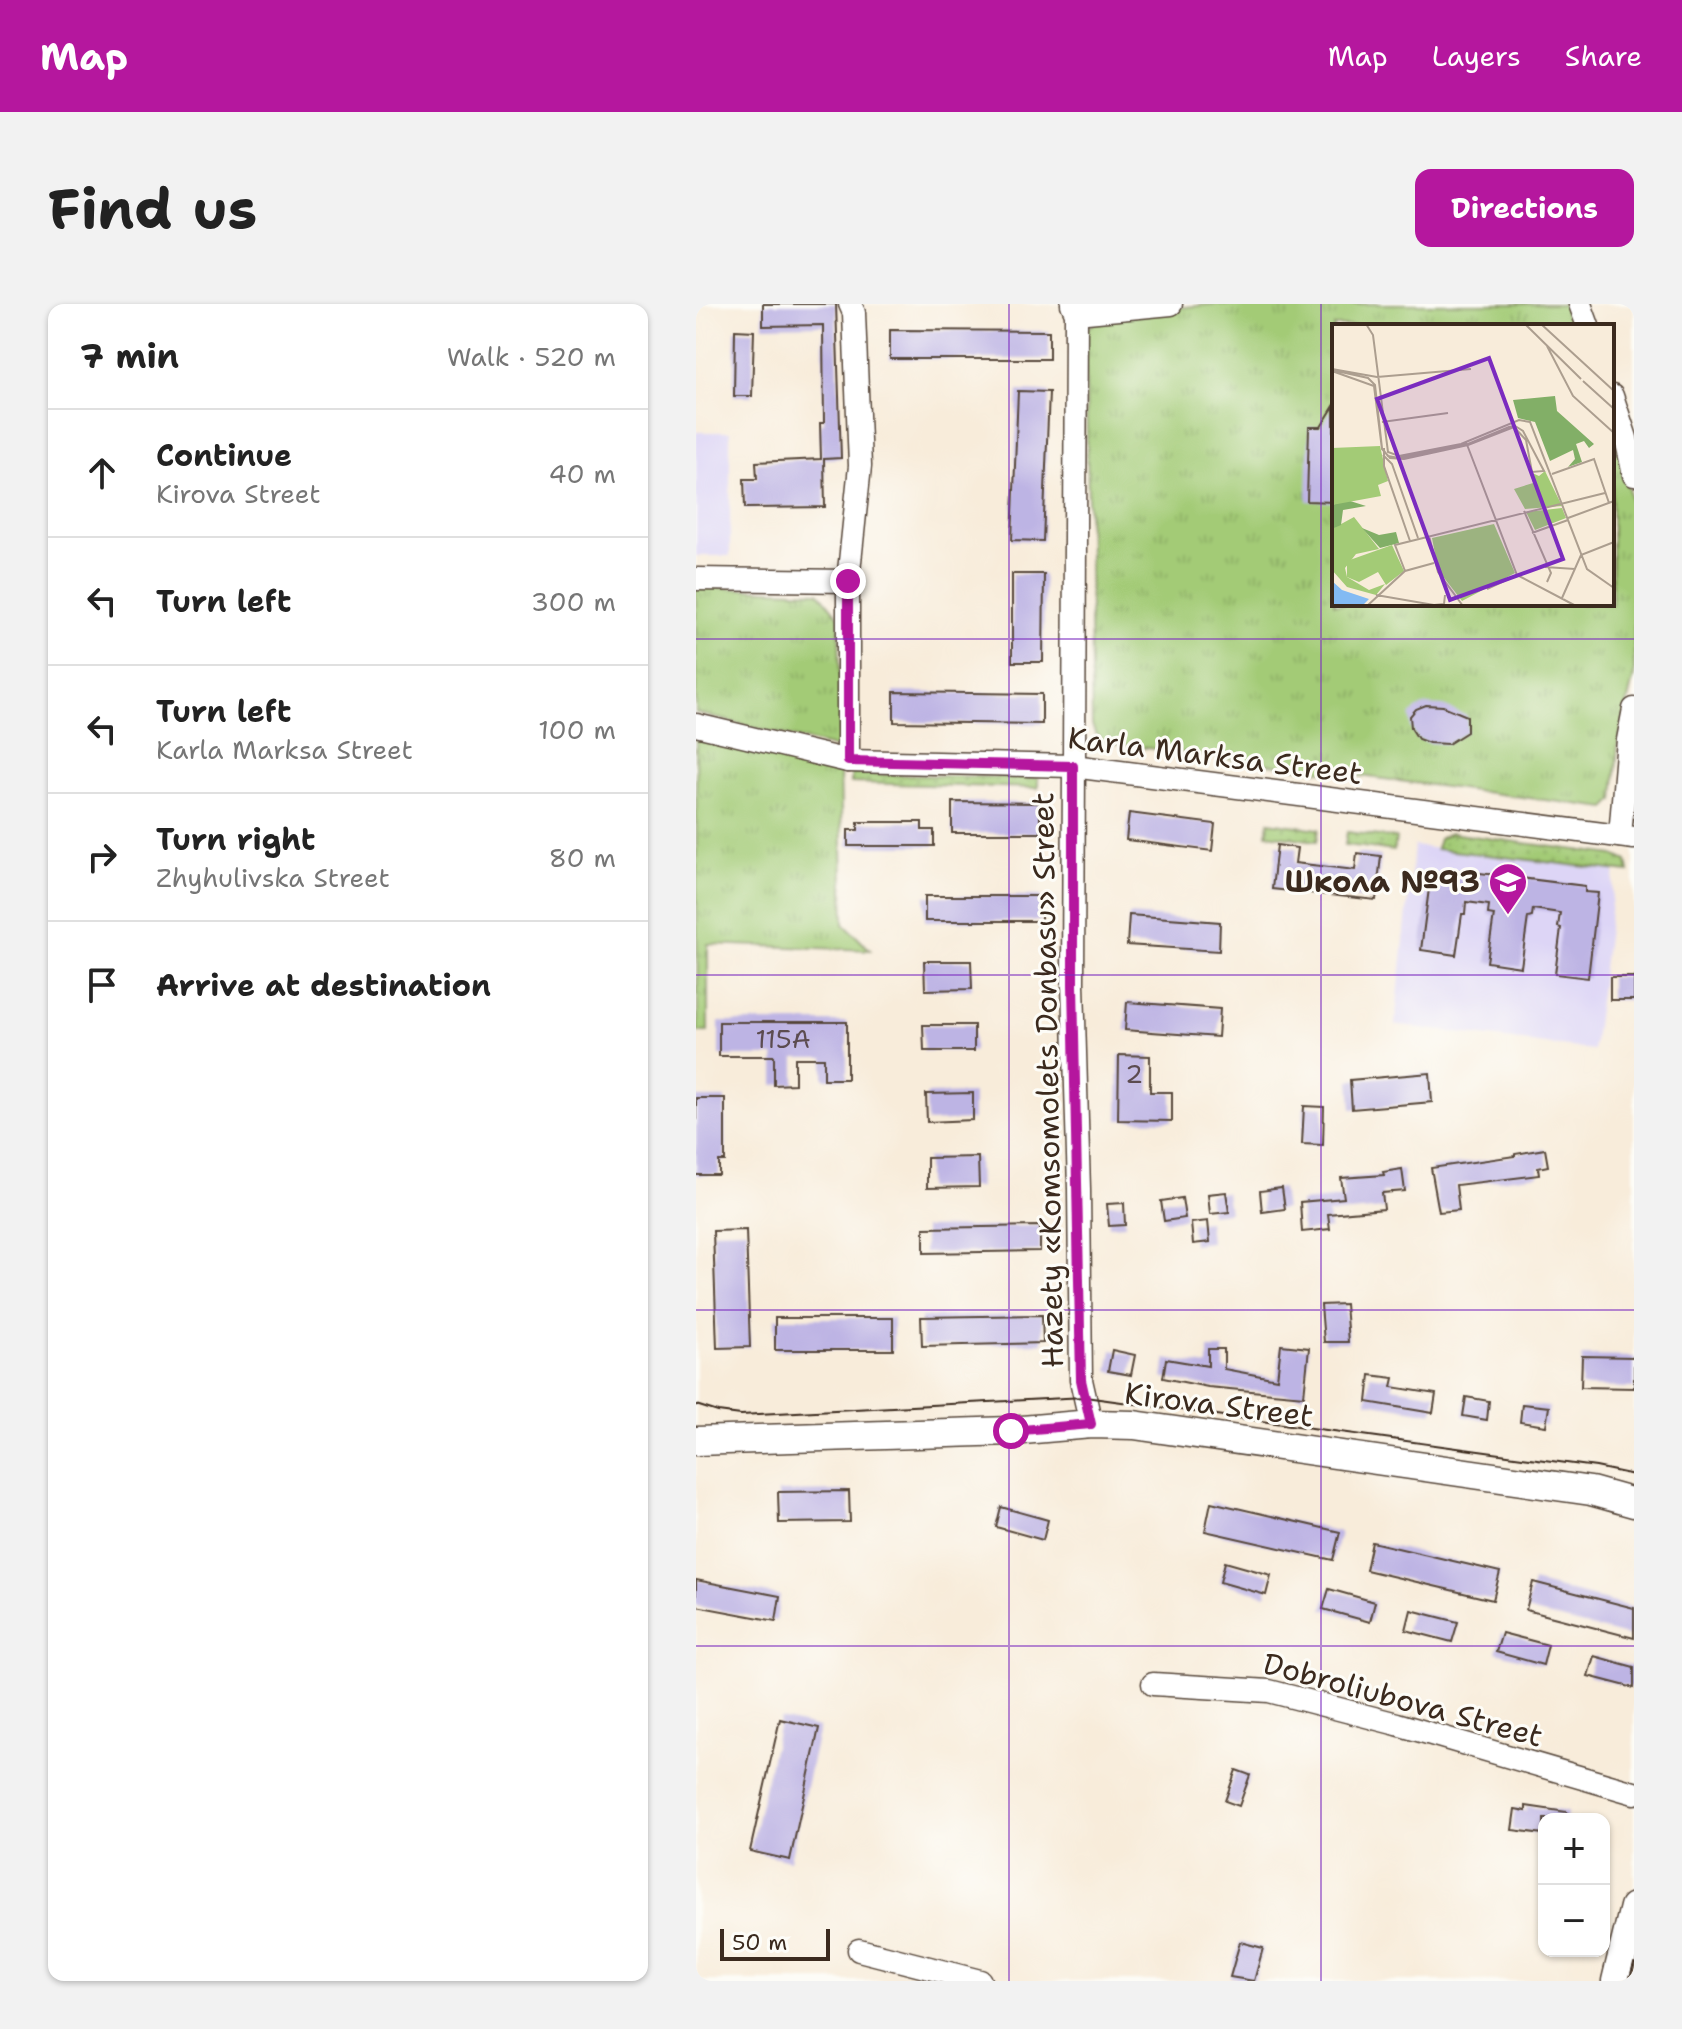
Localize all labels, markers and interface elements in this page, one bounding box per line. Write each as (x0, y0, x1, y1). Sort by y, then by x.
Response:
text: Map (40, 31, 128, 82)
text: Map (1328, 37, 1388, 75)
text: Layers (1432, 37, 1521, 75)
text: Share (1565, 37, 1642, 75)
button: Directions (1415, 169, 1634, 247)
text: Find us (48, 171, 257, 246)
inset map (1332, 324, 1614, 606)
text: 7 min (80, 333, 179, 379)
text: Walk · 520 m (447, 339, 616, 374)
text: Continue (156, 435, 292, 476)
icon: ahead (80, 451, 124, 495)
text: 40 m (549, 456, 616, 491)
text: Kirova Street (156, 476, 321, 511)
route end (830, 563, 866, 599)
icon: left (80, 579, 124, 623)
text: Turn left (156, 581, 291, 622)
text: 300 m (531, 584, 616, 619)
text: Turn left (156, 691, 291, 732)
icon: left (80, 707, 124, 751)
text: 100 m (538, 712, 616, 747)
street label: Karla Marksa Street (1065, 717, 1365, 794)
text: Karla Marksa Street (156, 732, 413, 767)
street label: Hazety «Komsomolets Donbasu» Street (1022, 792, 1073, 1368)
text: Turn right (156, 819, 315, 860)
icon: right (80, 835, 124, 879)
text: 80 m (549, 840, 616, 875)
text: Zhyhulivska Street (156, 860, 390, 895)
place label: Школа №93 (1285, 861, 1480, 902)
school or university icon: Школа №93 (1487, 861, 1529, 916)
icon: arrive (80, 963, 124, 1007)
text: Arrive at destination (156, 965, 491, 1006)
house number: 115А (755, 1021, 811, 1056)
house number: 2 (1125, 1056, 1143, 1091)
street label: Kirova Street (1122, 1373, 1316, 1436)
route start (993, 1413, 1029, 1449)
street label: Dobroliubova Street (1259, 1642, 1547, 1757)
map controls (1538, 1813, 1610, 1957)
button: + (1538, 1813, 1610, 1885)
button: − (1538, 1885, 1610, 1957)
scale bar (720, 1925, 830, 1961)
text: 50 m (732, 1928, 787, 1957)

